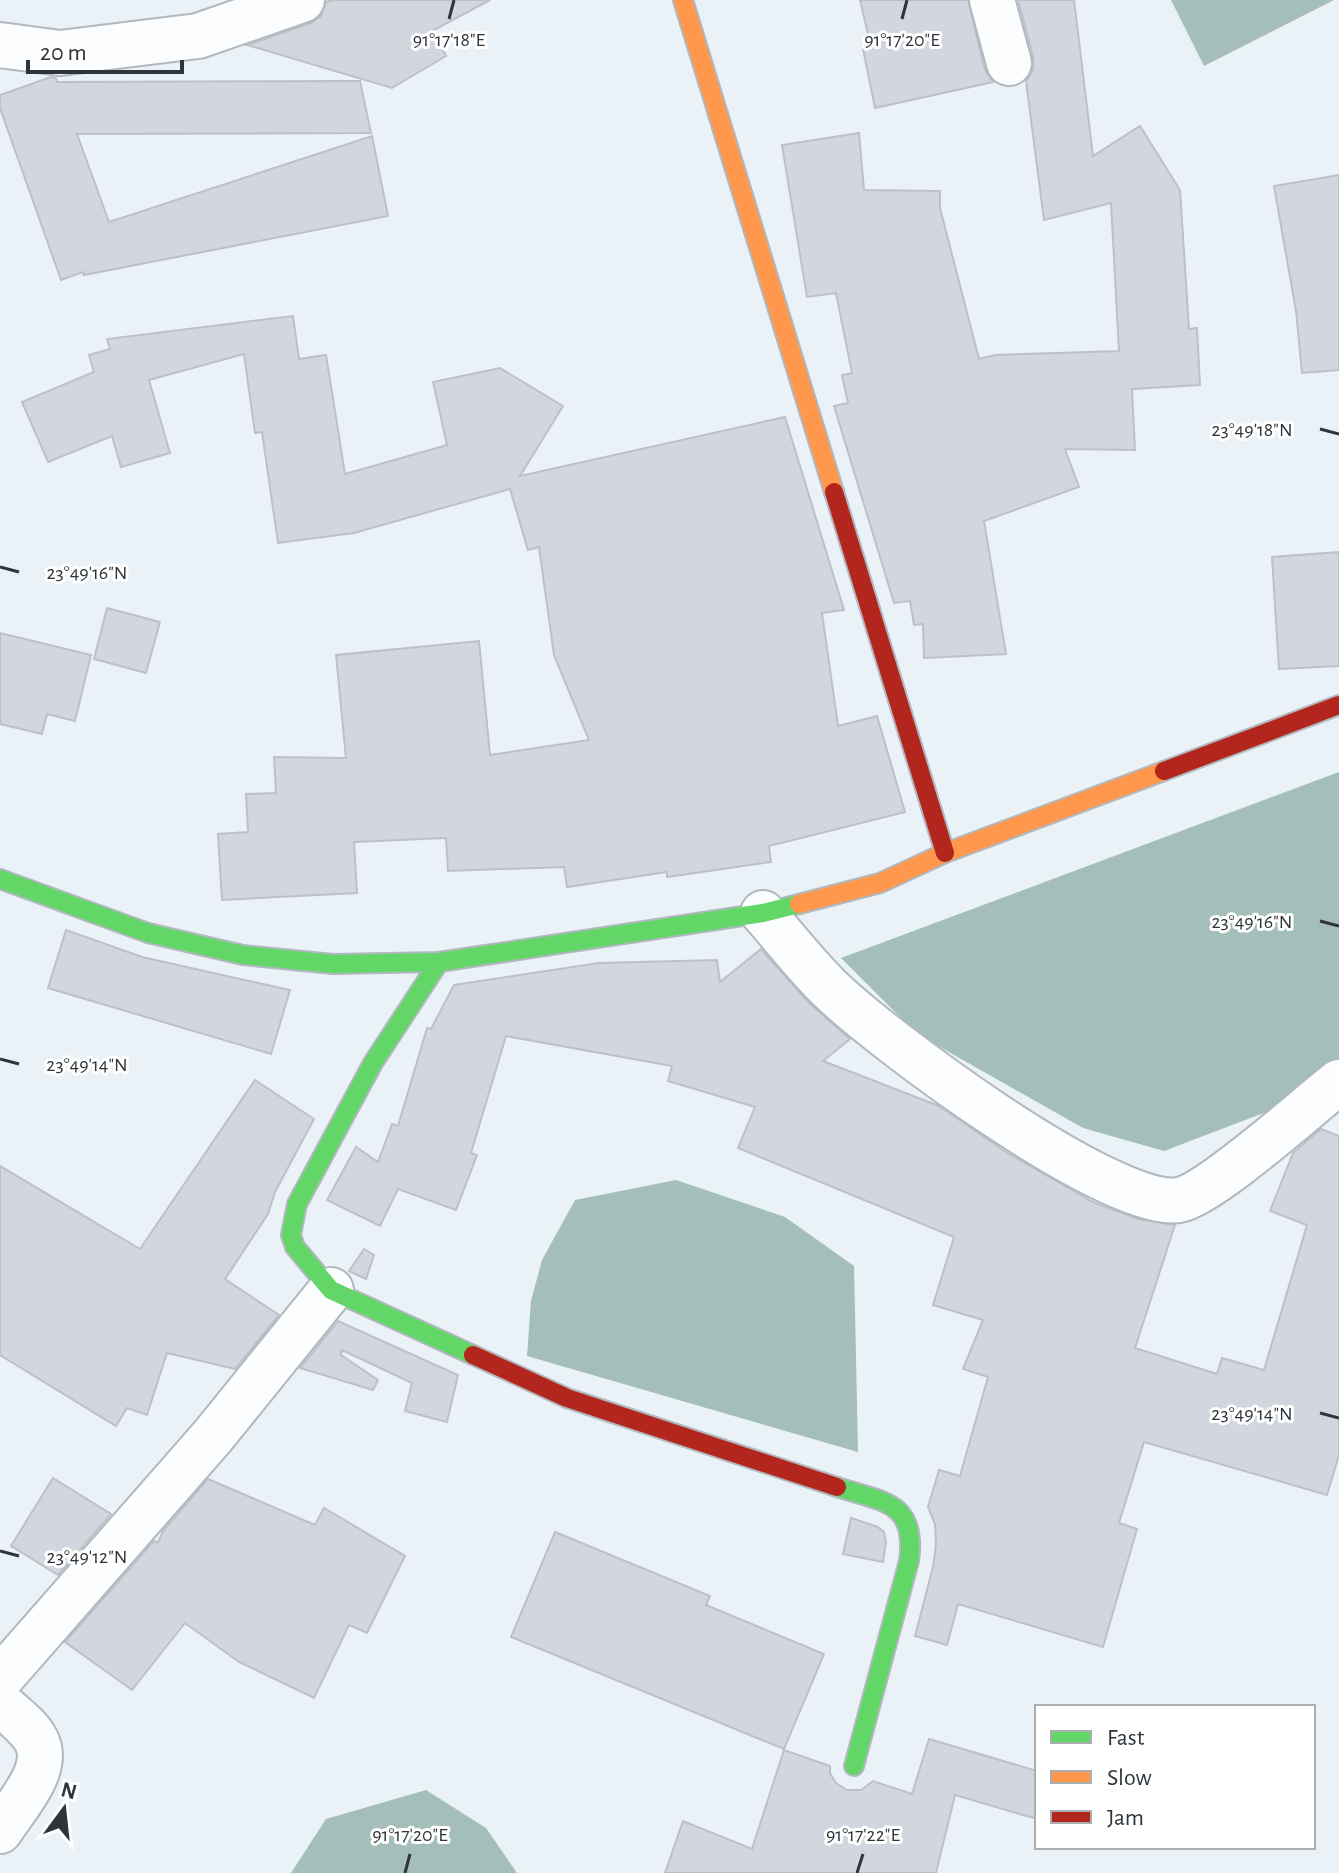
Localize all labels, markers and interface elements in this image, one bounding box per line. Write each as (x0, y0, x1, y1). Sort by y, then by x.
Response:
scale bar (28, 24, 182, 74)
text: 91°17'18"E (413, 30, 485, 50)
text: 91°17'20"E (864, 30, 940, 50)
text: 20 m (40, 41, 87, 65)
text: 23°49'18"N (1211, 420, 1293, 440)
text: 23°49'16"N (46, 563, 128, 583)
text: 23°49'16"N (1211, 912, 1293, 932)
text: 23°49'14"N (46, 1055, 128, 1075)
text: 23°49'14"N (1211, 1404, 1293, 1424)
text: 23°49'12"N (47, 1547, 127, 1567)
legend (1035, 1705, 1315, 1849)
text: Fast (1107, 1726, 1145, 1750)
text: Slow (1107, 1766, 1152, 1790)
north arrow (24, 1769, 104, 1849)
text: N (59, 1778, 79, 1803)
text: Jam (1107, 1806, 1144, 1830)
text: 91°17'20"E (372, 1825, 448, 1845)
text: 91°17'22"E (826, 1825, 900, 1845)

